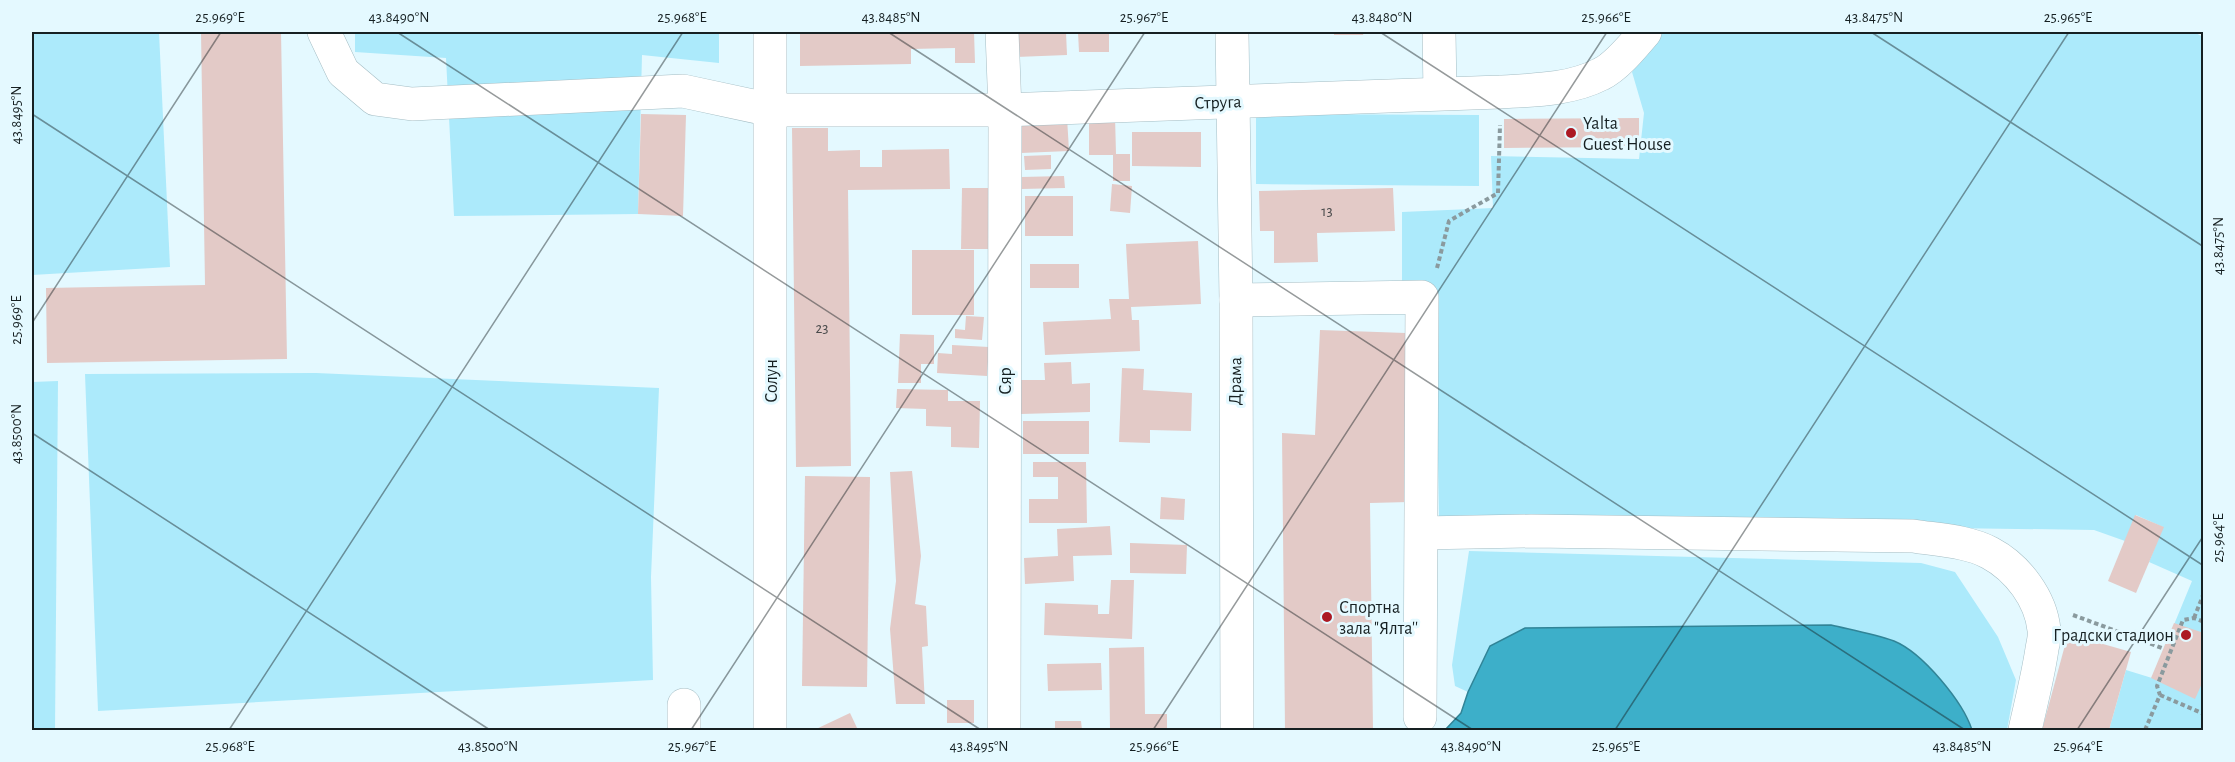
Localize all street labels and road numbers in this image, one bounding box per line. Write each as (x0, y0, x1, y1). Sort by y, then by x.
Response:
street label: Струга (1194, 93, 1242, 113)
street label: Драма (1227, 357, 1245, 405)
street label: Солун (763, 359, 781, 403)
street label: Сяр (997, 367, 1015, 395)

